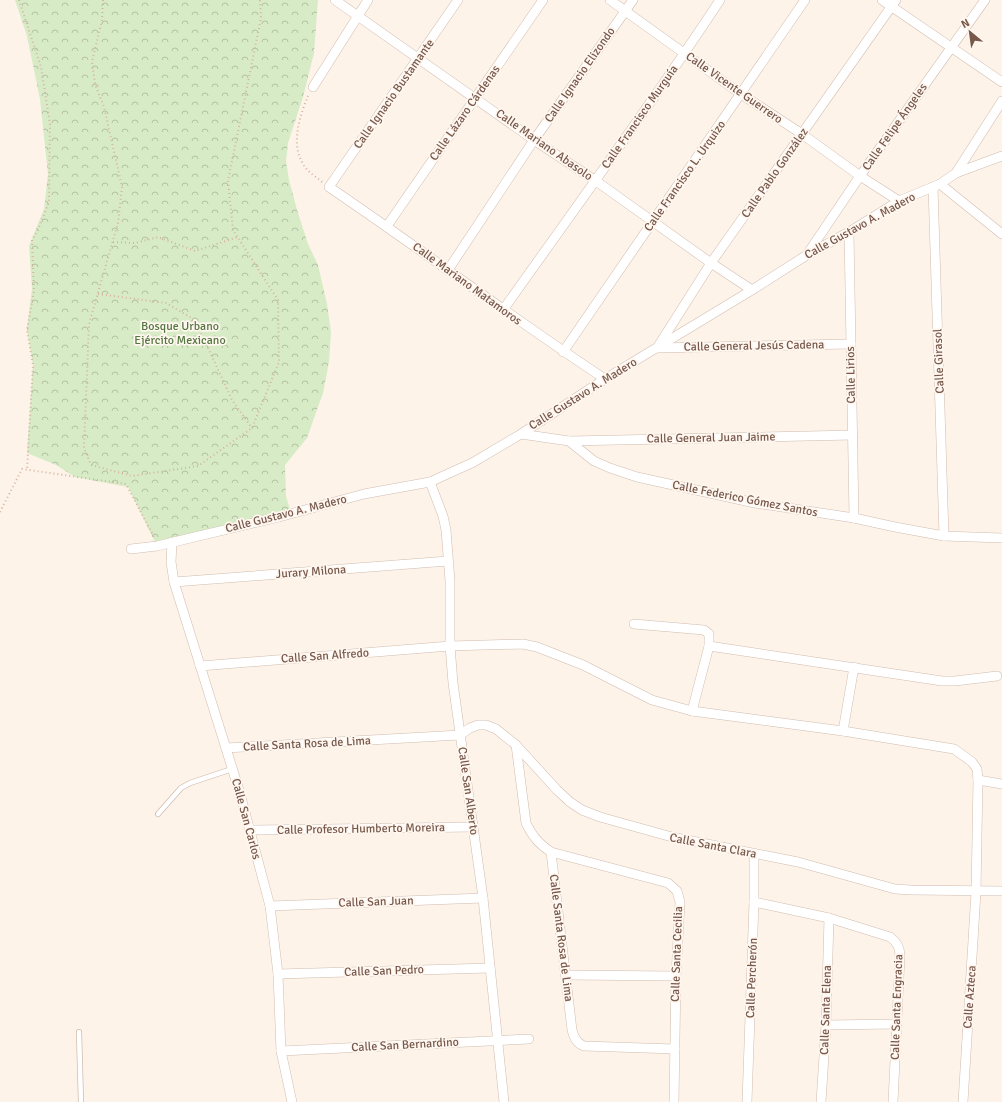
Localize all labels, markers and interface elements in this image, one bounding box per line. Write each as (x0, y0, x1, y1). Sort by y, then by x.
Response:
north arrow (950, 12, 990, 52)
text: N (959, 16, 972, 31)
street label: Calle Ignacio Elizondo (541, 24, 619, 126)
street label: Calle Ignacio Bustamante (350, 36, 438, 152)
street label: Calle Vicente Guerrero (683, 49, 785, 127)
street label: Calle Lázaro Cárdenas (426, 62, 504, 164)
street label: Calle Francisco Murguía (599, 62, 681, 172)
street label: Calle Felipe Ángeles (859, 80, 931, 174)
street label: Calle Mariano Abasolo (493, 106, 595, 184)
street label: Calle Francisco L. Urquizo (641, 118, 729, 234)
street label: Calle Pablo González (738, 125, 812, 221)
street label: Calle Gustavo A. Madero (802, 189, 918, 263)
street label: Calle Mariano Matamoros (409, 239, 525, 329)
park label: Bosque Urbano Ejército Mexicano (134, 319, 226, 348)
street label: Calle Girasol (930, 328, 948, 394)
street label: Calle General Jesús Cadena (683, 337, 825, 355)
street label: Calle Lirios (843, 346, 859, 404)
street label: Calle Gustavo A. Madero (526, 355, 640, 433)
street label: Calle General Juan Jaime (647, 429, 775, 447)
street label: Calle Federico Gómez Santos (671, 478, 819, 520)
street label: Calle Gustavo A. Madero (224, 492, 348, 536)
street label: Jurary Milona (275, 562, 347, 582)
street label: Calle San Alfredo (280, 645, 370, 667)
street label: Calle Santa Rosa de Lima (243, 733, 371, 755)
street label: Calle San Alberto (454, 746, 482, 836)
street label: Calle San Carlos (228, 777, 264, 861)
street label: Calle Profesor Humberto Moreira (277, 820, 445, 838)
street label: Calle Santa Clara (668, 830, 758, 862)
street label: Calle Santa Rosa de Lima (546, 874, 576, 1002)
street label: Calle San Juan (338, 893, 414, 911)
street label: Calle Santa Cecilia (668, 906, 686, 1002)
street label: Calle Percherón (743, 937, 761, 1019)
street label: Calle Santa Engracia (888, 954, 906, 1060)
street label: Calle San Pedro (344, 962, 424, 980)
street label: Calle Santa Elena (817, 965, 835, 1055)
street label: Calle Azteca (960, 965, 980, 1029)
street label: Calle San Bernardino (351, 1035, 459, 1055)

